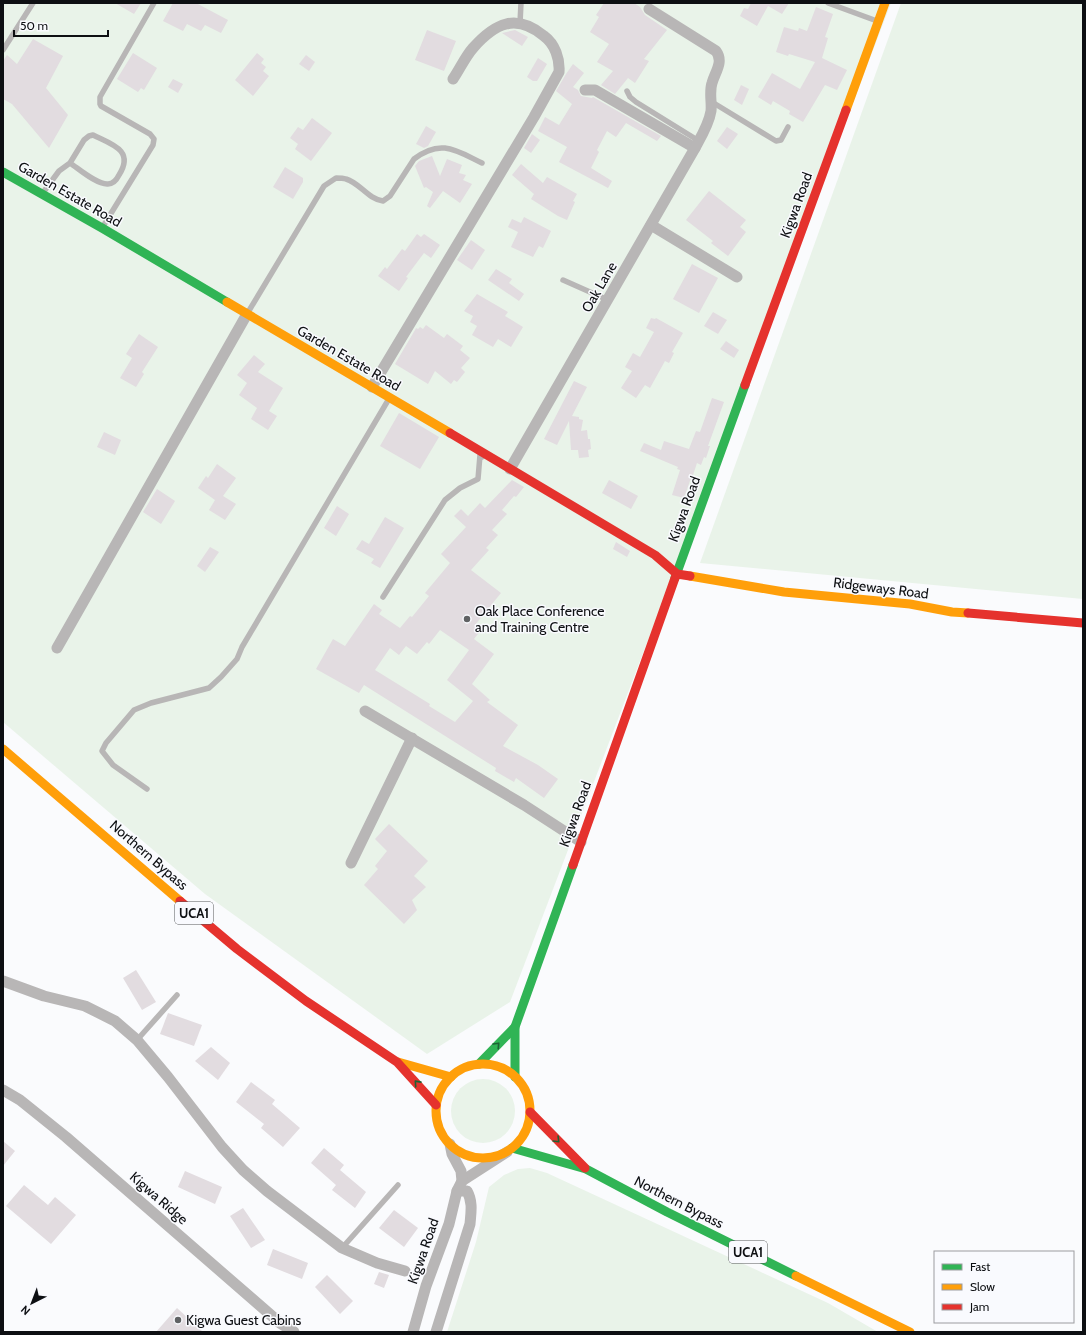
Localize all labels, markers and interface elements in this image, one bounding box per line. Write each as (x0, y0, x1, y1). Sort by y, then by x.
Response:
scale bar (14, 12, 108, 38)
text: 50 m (20, 18, 48, 33)
street label: Garden Estate Road (15, 157, 125, 231)
street label: Kigwa Road (776, 170, 816, 240)
street label: Oak Lane (577, 258, 621, 316)
street label: Garden Estate Road (294, 321, 404, 395)
street label: Kigwa Road (664, 474, 704, 544)
street label: Ridgeways Road (832, 573, 930, 603)
place label: Oak Place Conference and Training Centre (475, 602, 605, 636)
marker: Oak Place Conference and Training Centre (462, 614, 472, 624)
street label: Kigwa Road (555, 779, 595, 849)
street label: Northern Bypass (106, 816, 192, 894)
road number: UCA1 (175, 902, 213, 924)
one-way arrow (492, 1042, 499, 1050)
one-way arrow (415, 1081, 422, 1088)
one-way arrow (552, 1135, 560, 1143)
street label: Kigwa Ridge (126, 1168, 192, 1228)
street label: Northern Bypass (631, 1172, 727, 1232)
street label: Kigwa Road (403, 1216, 443, 1286)
road number: UCA1 (729, 1241, 767, 1263)
legend (934, 1251, 1074, 1323)
text: Fast (970, 1259, 990, 1274)
text: Slow (970, 1279, 995, 1294)
north arrow (12, 1283, 52, 1323)
text: Jam (969, 1299, 989, 1314)
text: N (18, 1303, 33, 1318)
place label: Kigwa Guest Cabins (186, 1311, 302, 1329)
marker: Kigwa Guest Cabins (173, 1315, 183, 1325)

